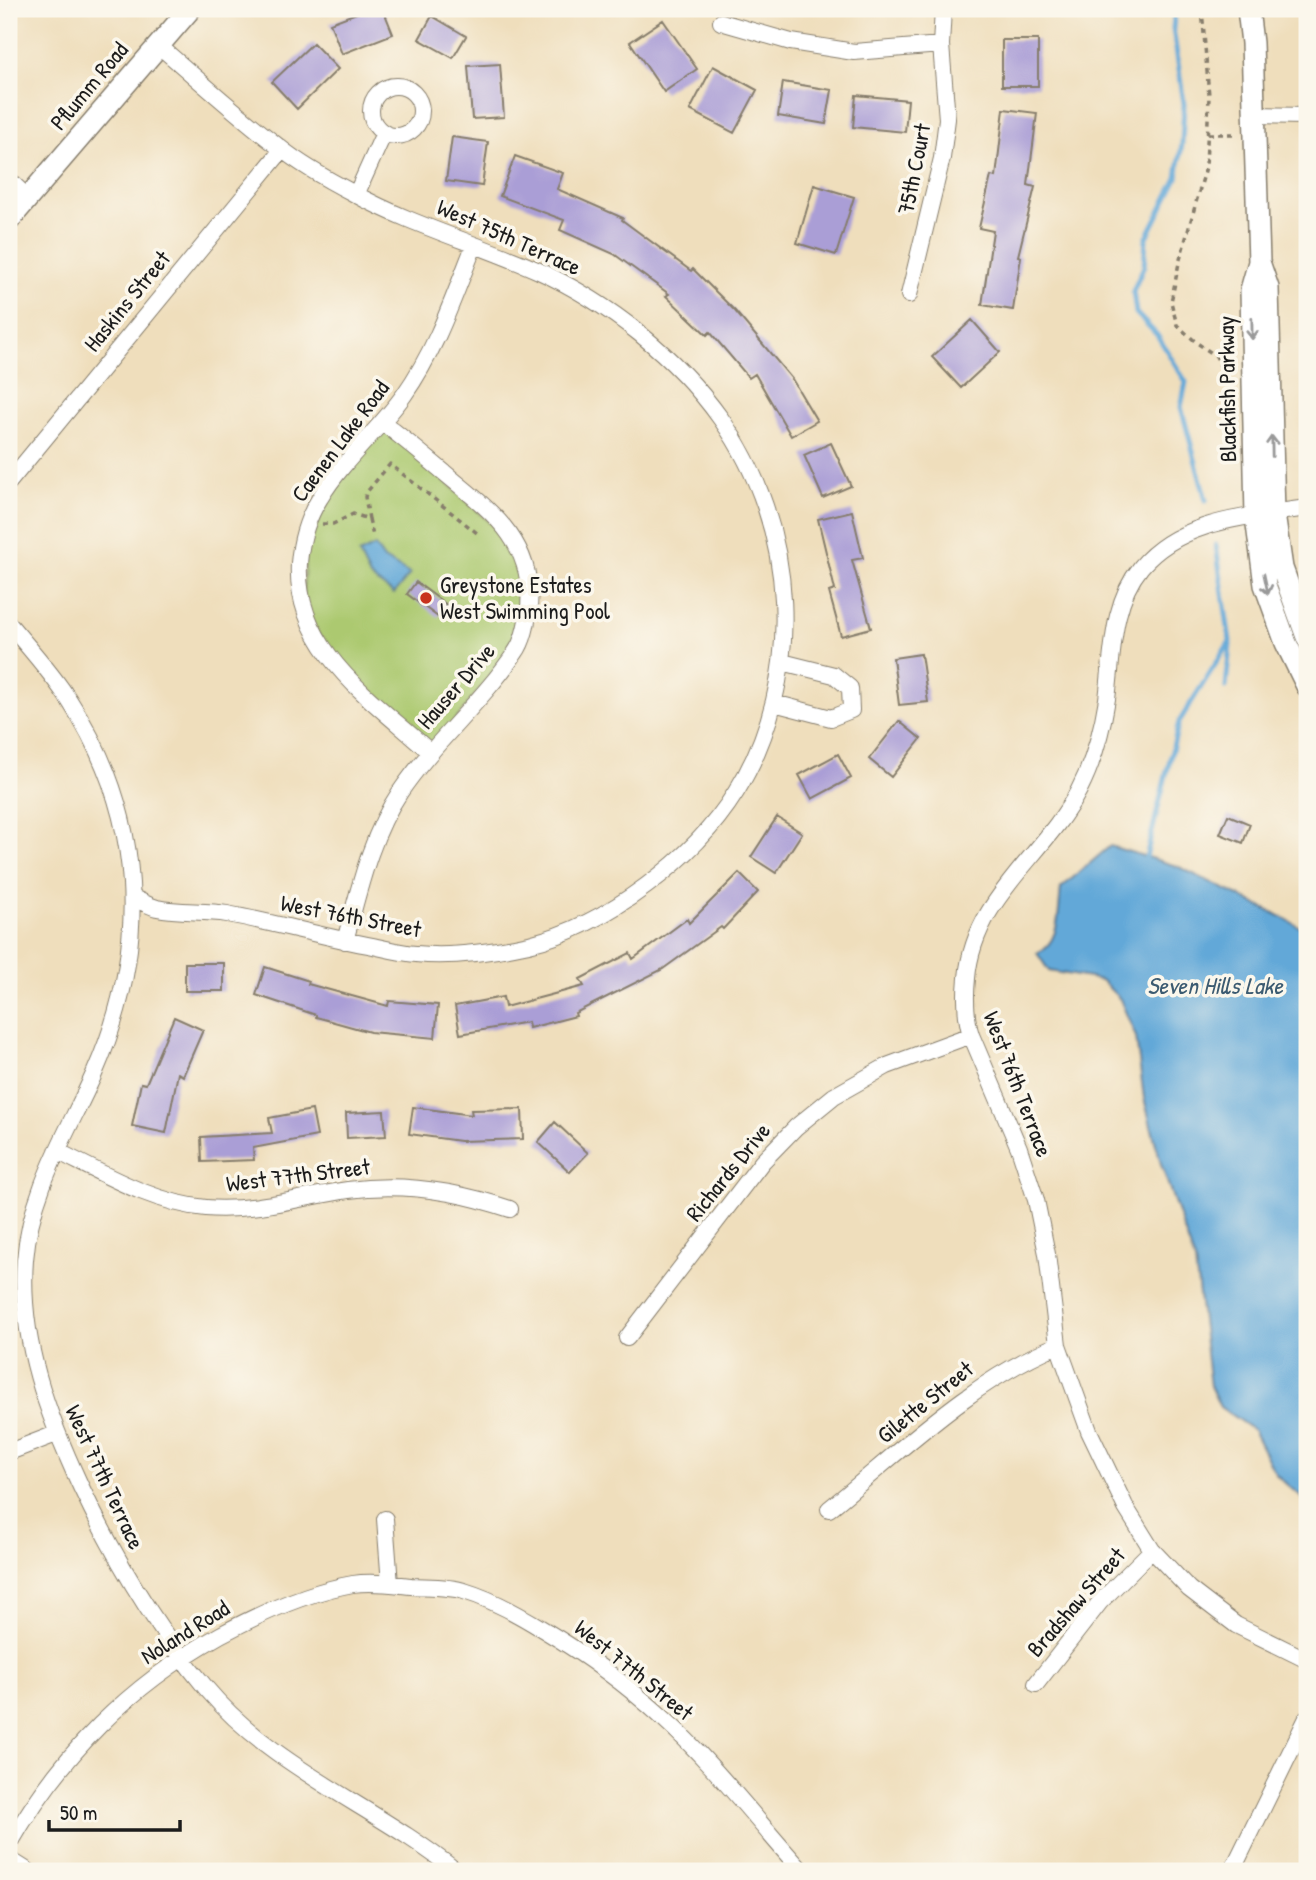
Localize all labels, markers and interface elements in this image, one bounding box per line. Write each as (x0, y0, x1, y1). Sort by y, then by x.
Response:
street label: Pflumm Road (43, 35, 135, 136)
street label: 75th Court (890, 120, 938, 217)
street label: West 75th Terrace (433, 191, 586, 282)
street label: Haskins Street (76, 243, 178, 358)
street label: Blackfish Parkway (1210, 315, 1243, 462)
one-way arrow (1245, 317, 1259, 340)
street label: Caenen Lake Road (284, 373, 396, 508)
one-way arrow (1266, 434, 1279, 457)
place label: Greystone Estates West Swimming Pool (440, 569, 611, 626)
one-way arrow (1260, 572, 1274, 595)
marker: Greystone Estates West Swimming Pool (418, 590, 434, 606)
street label: Hauser Drive (410, 636, 502, 735)
street label: West 76th Street (278, 887, 425, 945)
water label: Seven Hills Lake (1147, 969, 1284, 1001)
street label: West 76th Terrace (976, 1007, 1060, 1161)
street label: Richards Drive (678, 1116, 777, 1227)
street label: West 77th Street (224, 1150, 373, 1199)
street label: Gilette Street (870, 1353, 980, 1450)
street label: West 77th Terrace (58, 1400, 152, 1554)
street label: Bradshaw Street (1019, 1540, 1132, 1663)
street label: Noland Road (135, 1592, 235, 1671)
street label: West 77th Street (568, 1612, 701, 1728)
scale bar (49, 1789, 180, 1833)
text: 50 m (60, 1798, 97, 1827)

